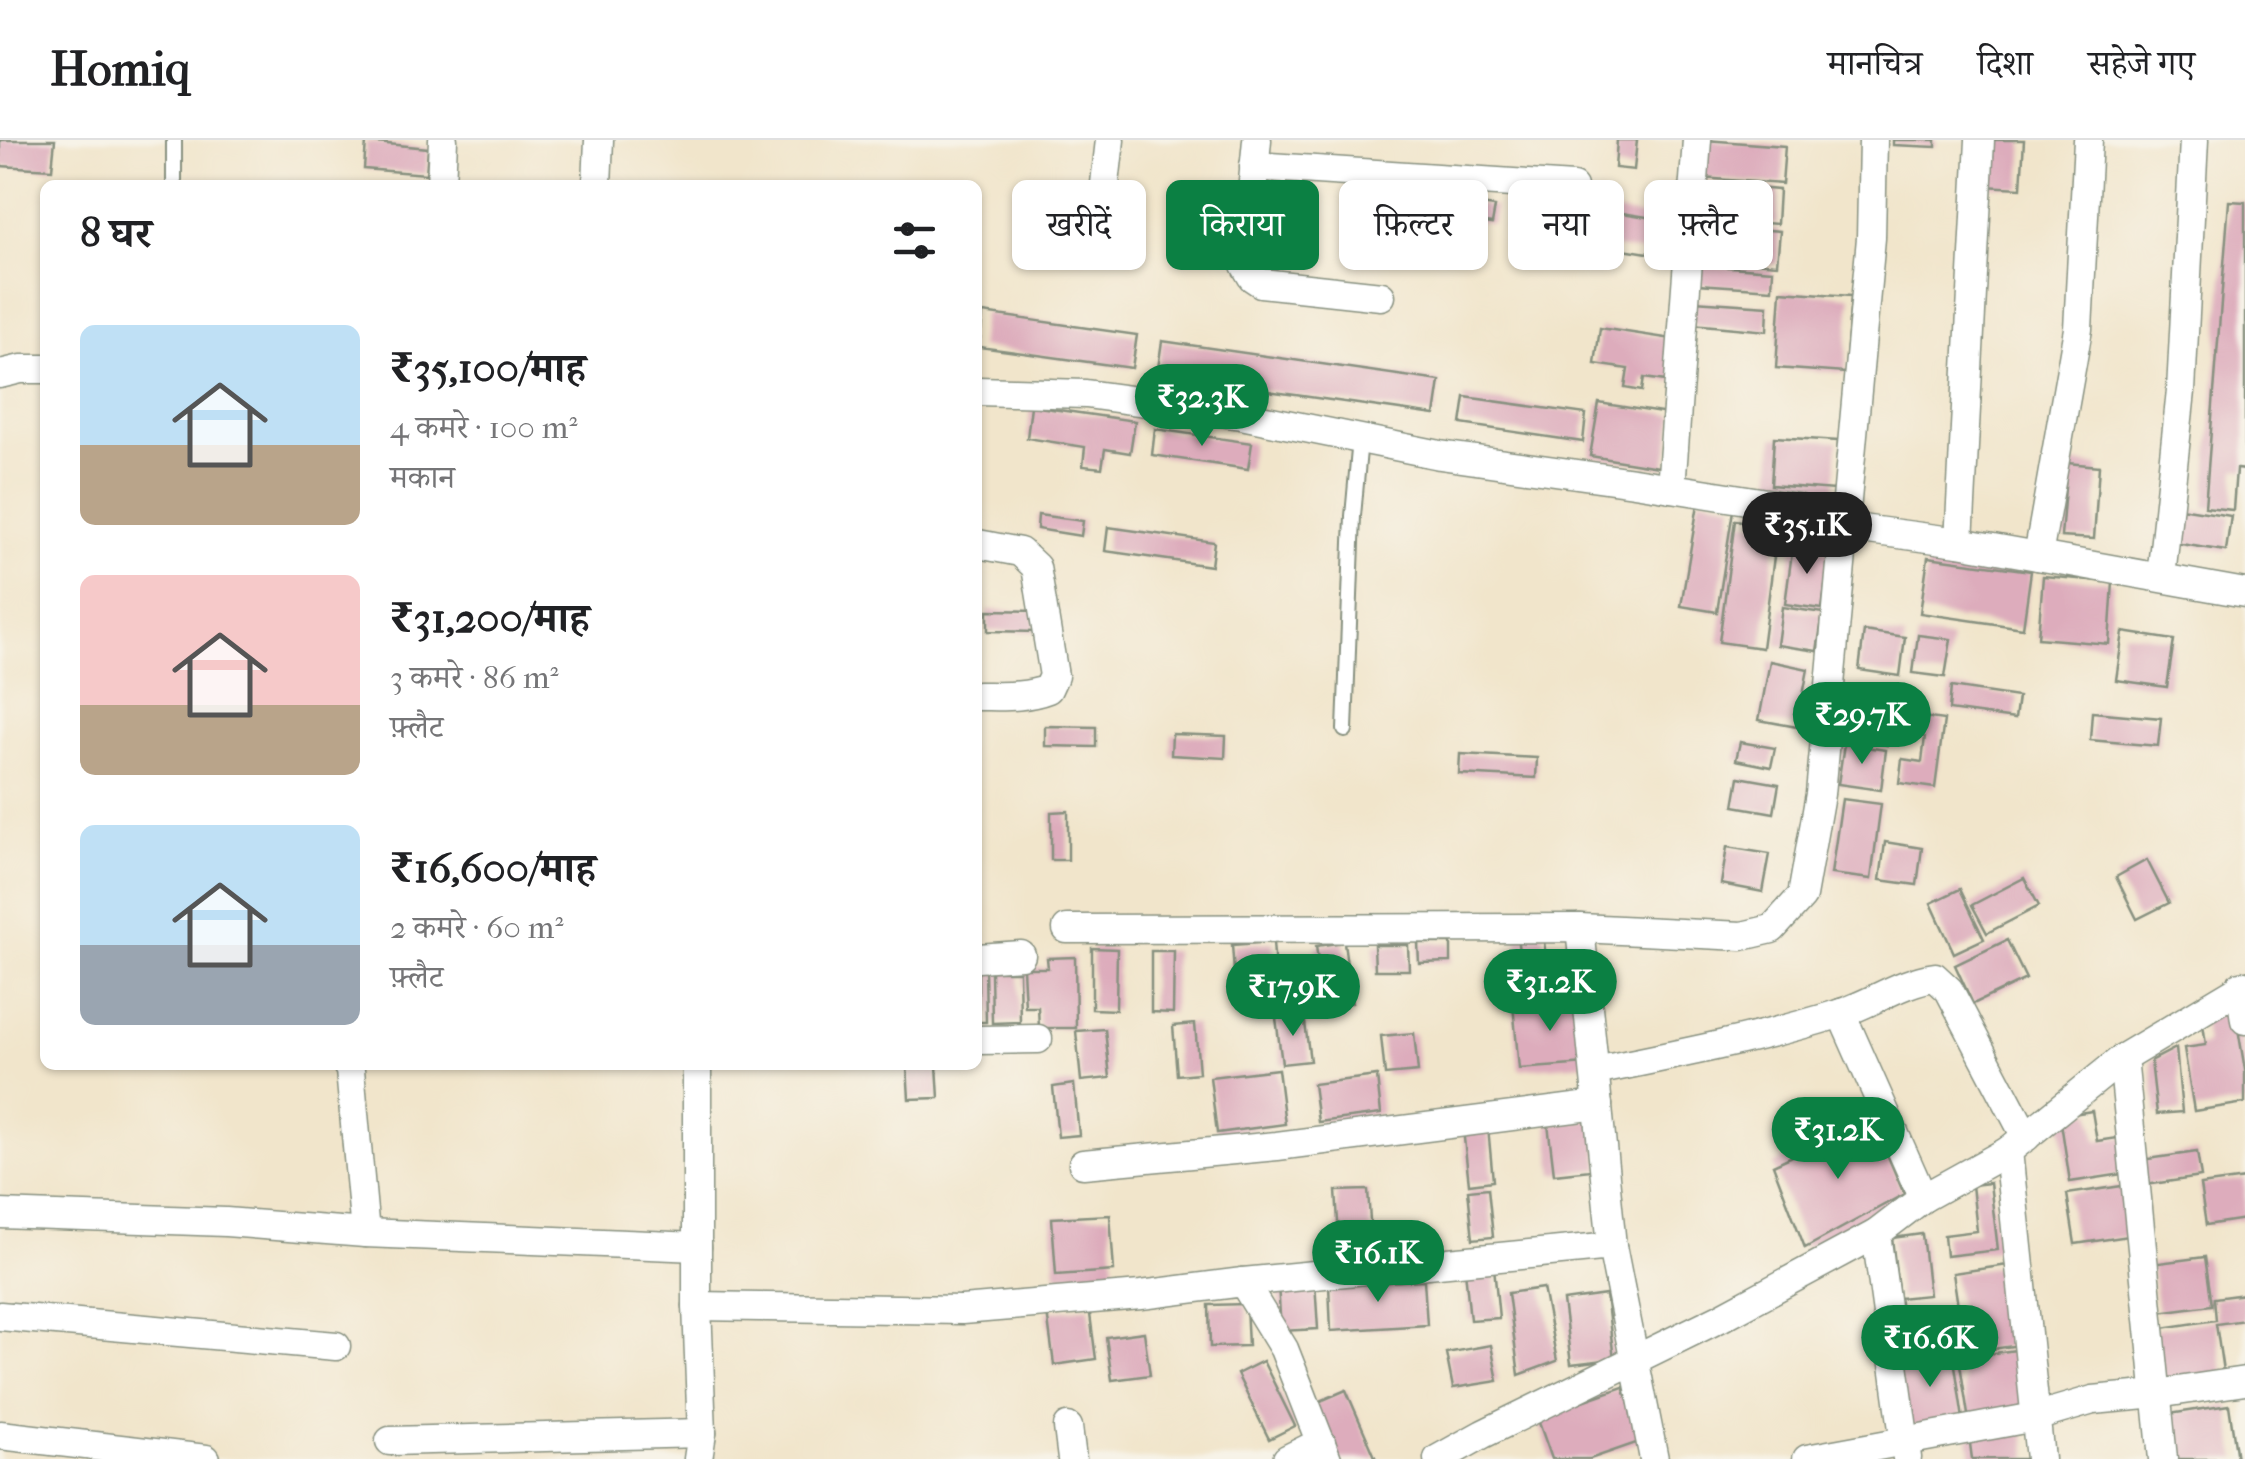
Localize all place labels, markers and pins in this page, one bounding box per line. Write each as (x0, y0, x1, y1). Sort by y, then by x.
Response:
pin: ₹32.3K (1121, 364, 1283, 449)
pin: ₹35.1K (1726, 492, 1888, 577)
pin: ₹29.7K (1781, 682, 1943, 767)
pin: ₹31.2K (1469, 949, 1631, 1034)
pin: ₹17.9K (1212, 954, 1374, 1039)
pin: ₹31.2K (1757, 1097, 1919, 1182)
pin: ₹16.1K (1297, 1220, 1459, 1305)
pin: ₹16.6K (1849, 1305, 2011, 1390)

